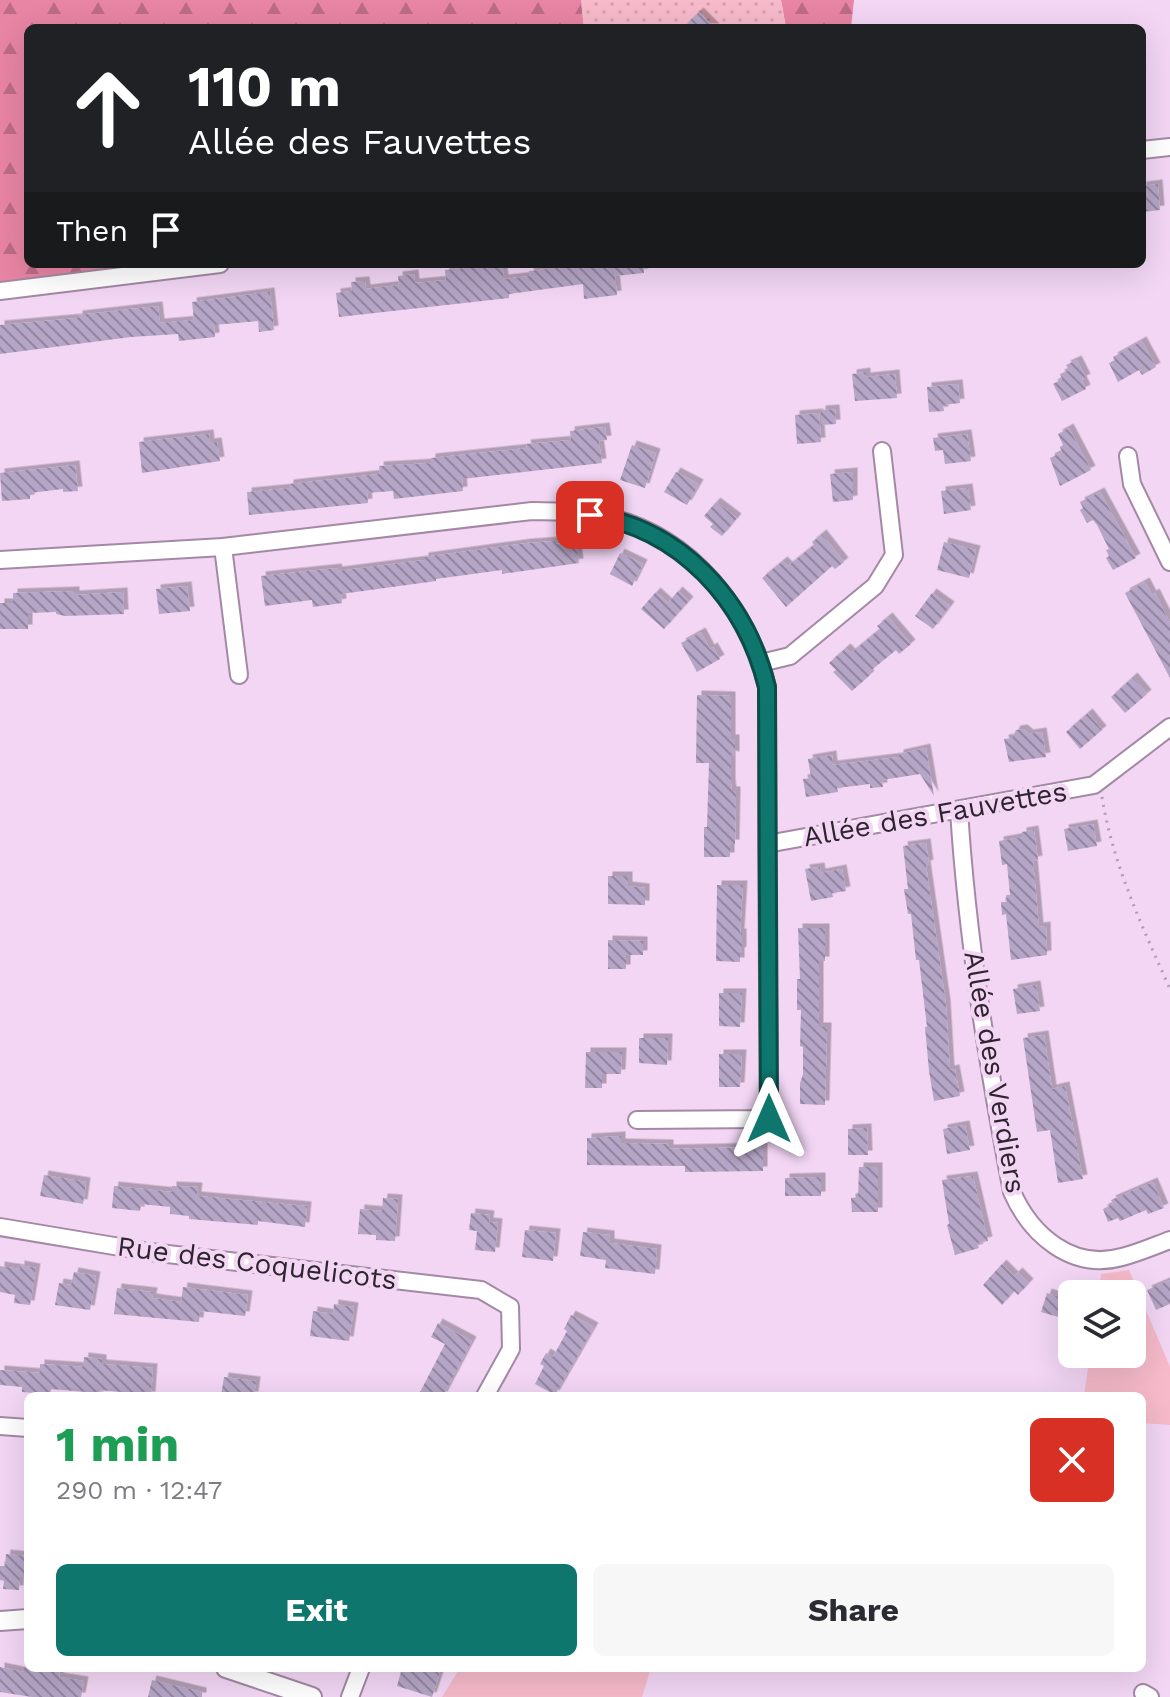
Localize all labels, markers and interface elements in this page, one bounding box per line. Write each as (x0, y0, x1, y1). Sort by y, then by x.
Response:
text: 110 m (188, 54, 341, 120)
icon: ahead (56, 56, 160, 160)
text: Allée des Fauvettes (188, 121, 531, 163)
icon: arrive (144, 208, 188, 252)
text: Then (56, 213, 128, 248)
pin (556, 481, 624, 549)
icon: arrive (568, 493, 612, 537)
street label: Allée des Fauvettes (801, 775, 1069, 853)
street label: Allée des Verdiers (957, 948, 1033, 1196)
position arrow (727, 1077, 811, 1161)
street label: Rue des Coquelicots (116, 1229, 398, 1297)
map controls (1058, 1280, 1146, 1368)
button: layers (1058, 1280, 1146, 1368)
text: 1 min (56, 1416, 179, 1473)
button: close (1030, 1418, 1114, 1502)
text: 290 m · 12:47 (56, 1475, 222, 1505)
button: Exit (56, 1564, 577, 1656)
button: Share (593, 1564, 1114, 1656)

